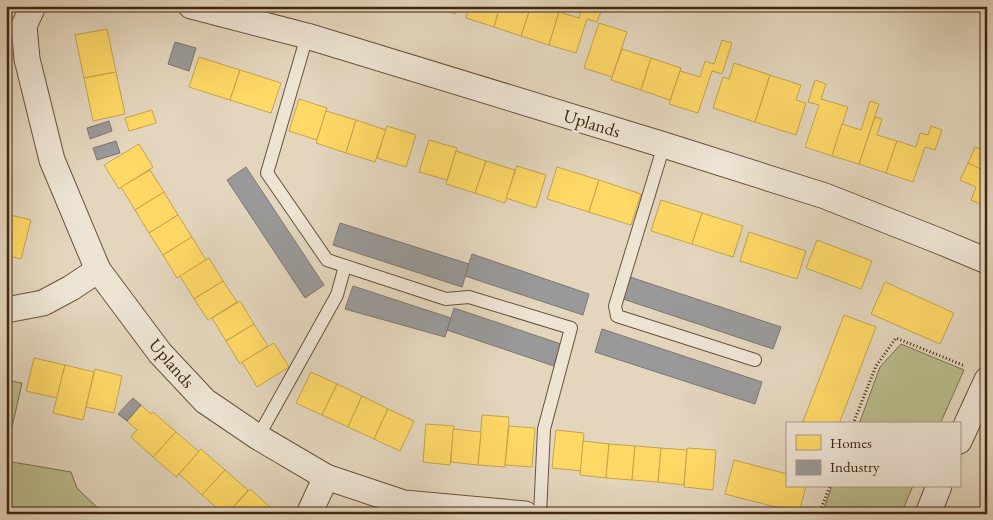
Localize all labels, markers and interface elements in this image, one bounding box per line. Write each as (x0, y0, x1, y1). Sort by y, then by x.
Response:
street label: Uplands (561, 103, 623, 143)
street label: Uplands (144, 333, 200, 393)
legend (786, 422, 960, 488)
text: Homes (830, 433, 872, 452)
text: Industry (830, 457, 880, 476)

